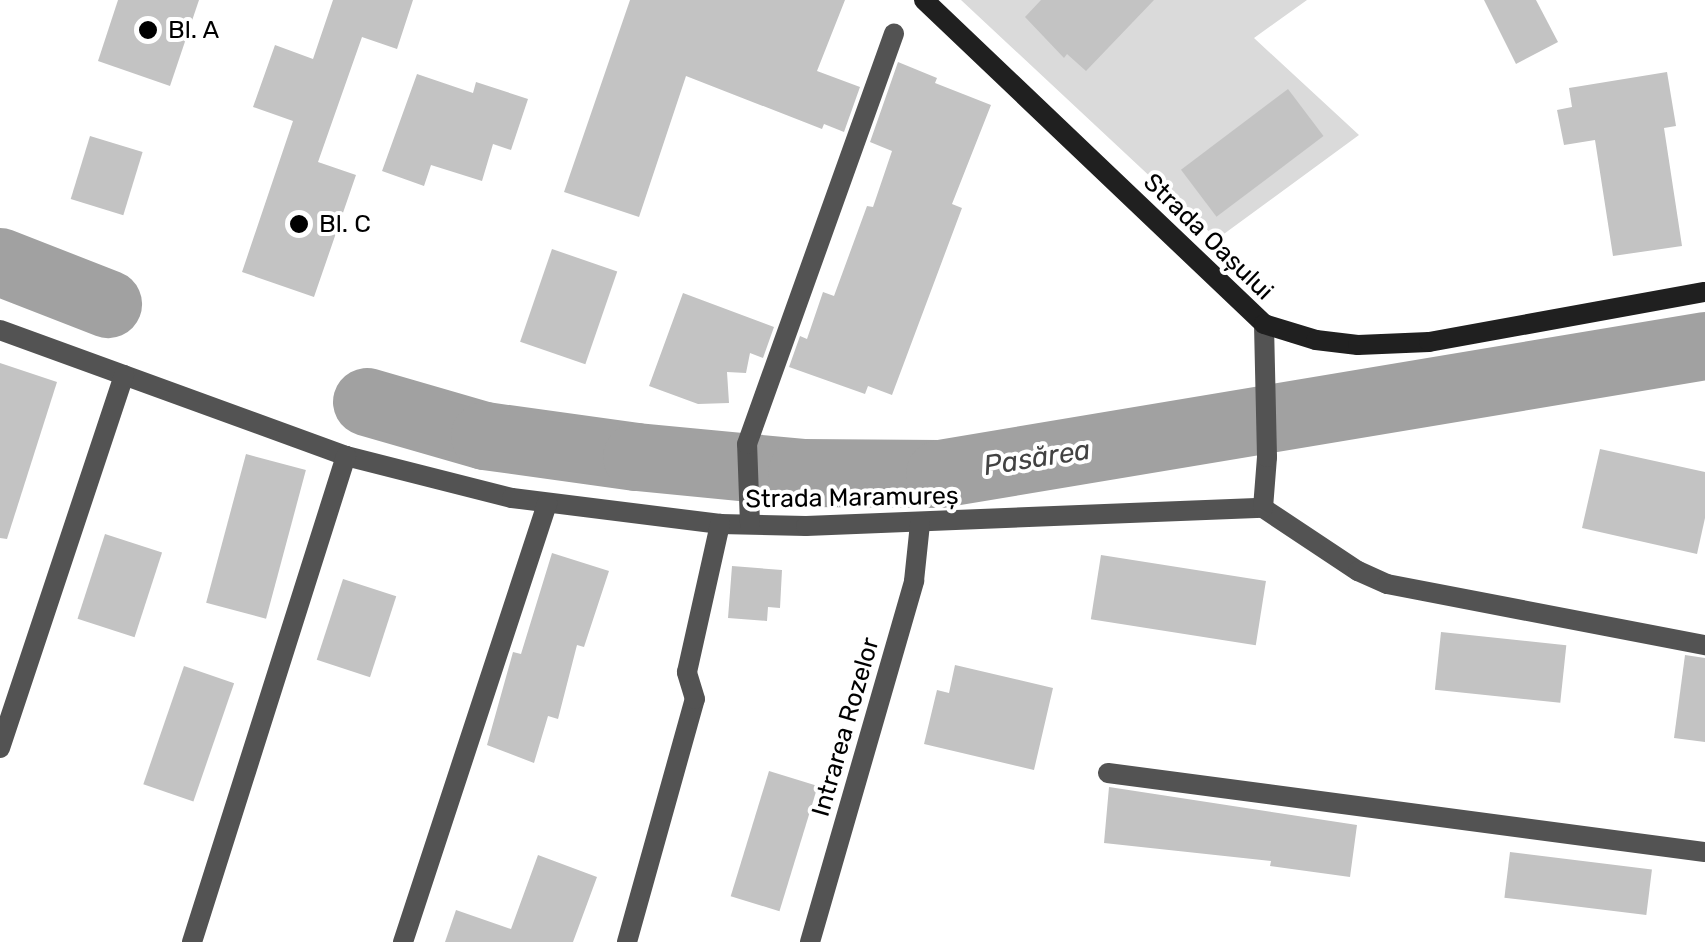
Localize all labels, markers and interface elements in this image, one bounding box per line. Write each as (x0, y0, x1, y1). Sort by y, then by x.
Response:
place label: Bl. A (168, 15, 220, 45)
marker: Bl. A (137, 19, 159, 41)
street label: Strada Oașului (1137, 168, 1279, 306)
place label: Bl. C (319, 209, 371, 239)
marker: Bl. C (288, 213, 310, 235)
water label: Pasărea (981, 433, 1093, 483)
street label: Strada Maramureș (745, 481, 959, 515)
street label: Intrarea Rozelor (806, 634, 886, 820)

